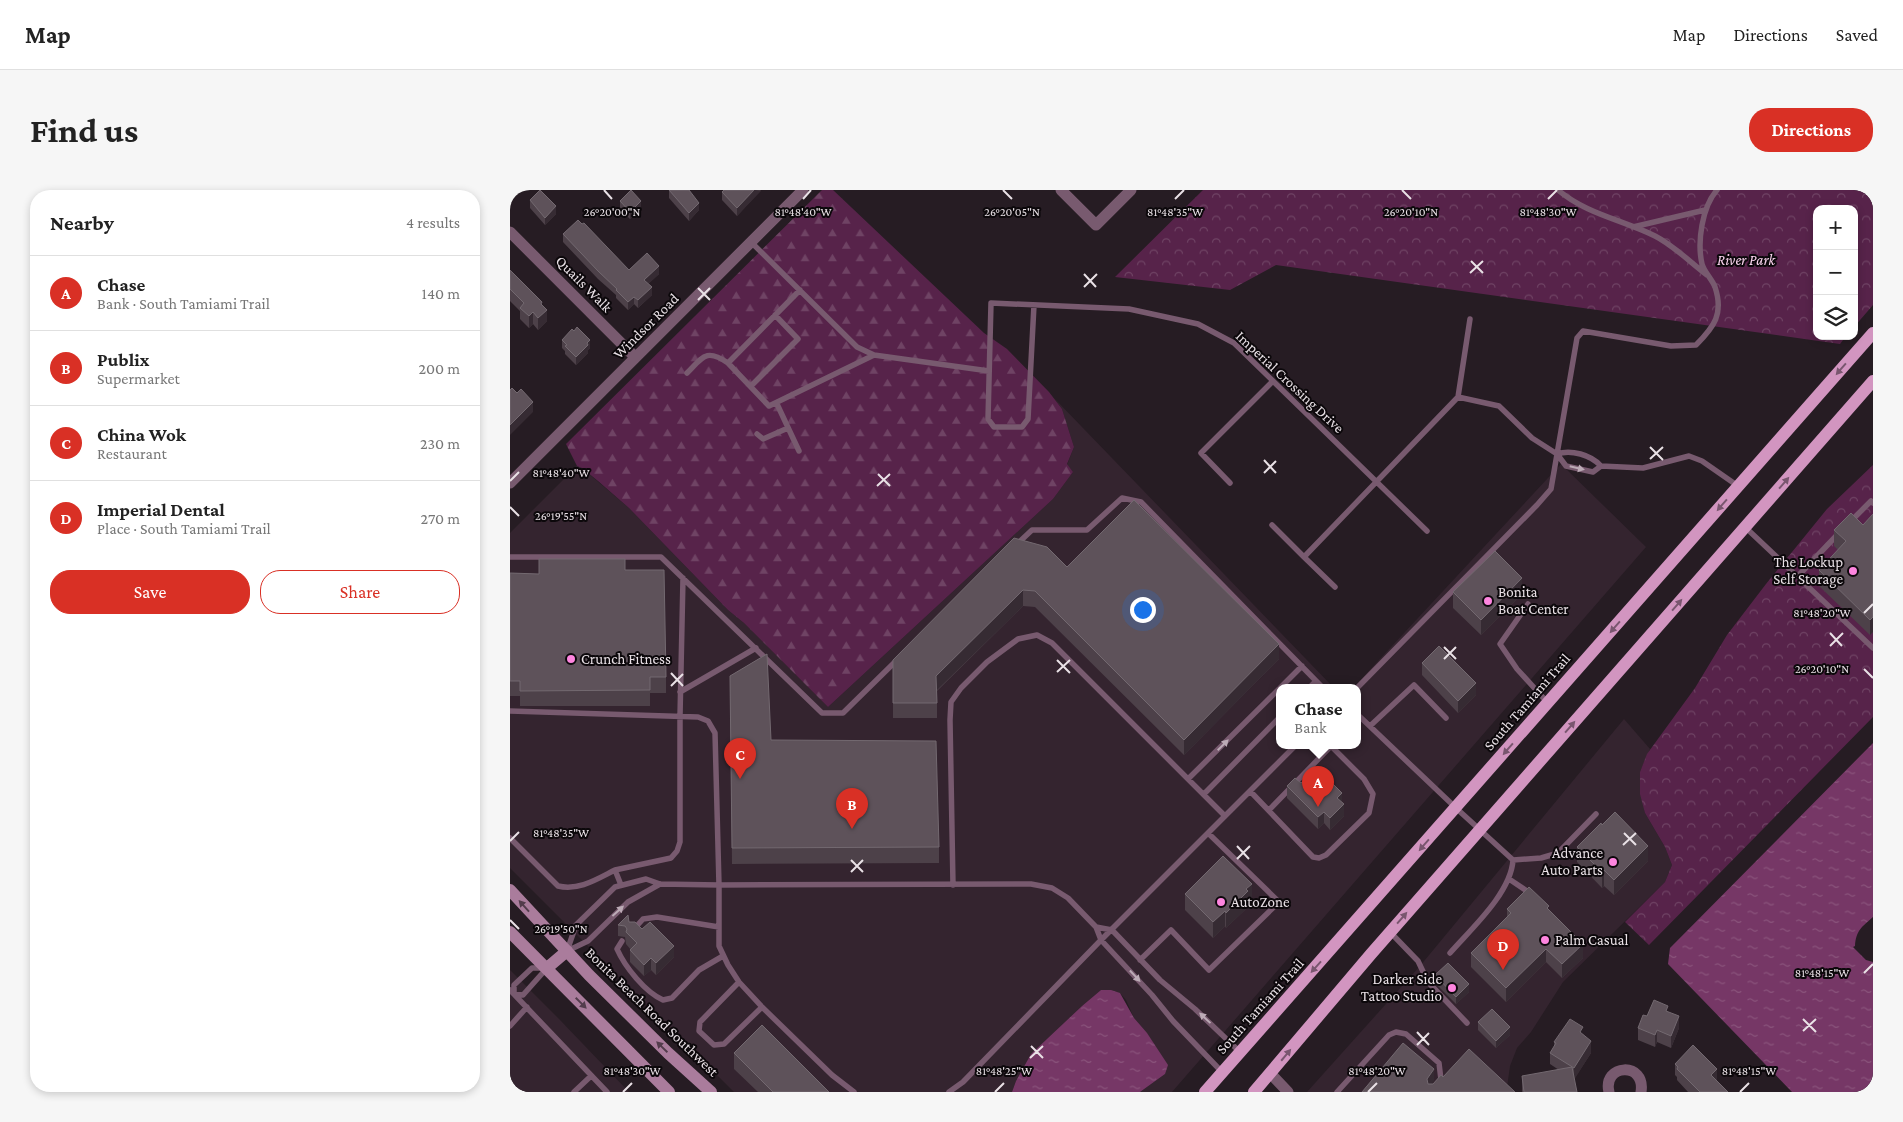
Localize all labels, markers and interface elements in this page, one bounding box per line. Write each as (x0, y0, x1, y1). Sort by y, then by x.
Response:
text: Map (25, 21, 71, 48)
text: Map (1673, 25, 1705, 45)
text: Directions (1733, 25, 1808, 45)
text: Saved (1836, 25, 1878, 45)
button: Directions (1749, 108, 1873, 152)
text: Find us (30, 111, 138, 150)
text: 26°20'00"N (584, 205, 640, 219)
text: 81°48'40"W (774, 205, 832, 219)
text: 26°20'05"N (984, 205, 1040, 219)
text: 81°48'35"W (1147, 205, 1203, 219)
text: 26°20'10"N (1384, 205, 1438, 219)
text: 81°48'30"W (1520, 205, 1577, 219)
map controls (1813, 205, 1858, 340)
button: + (1813, 205, 1858, 250)
text: Nearby (50, 211, 114, 235)
text: 4 results (406, 214, 460, 231)
button: − (1813, 250, 1858, 295)
park label: River Park (1717, 252, 1777, 268)
street label: Quails Walk (553, 253, 616, 316)
text: Chase (97, 274, 145, 295)
text: A (61, 285, 71, 302)
text: 140 m (422, 285, 460, 302)
street label: Windsor Road (610, 290, 682, 362)
text: Bank · South Tamiami Trail (97, 295, 270, 312)
button: layers (1813, 295, 1858, 340)
street label: Imperial Crossing Drive (1232, 328, 1348, 437)
text: Publix (97, 349, 149, 370)
text: B (61, 360, 71, 377)
text: 200 m (418, 360, 460, 377)
one-way arrow (1835, 363, 1847, 375)
text: Supermarket (97, 370, 180, 387)
text: China Wok (97, 424, 186, 445)
text: C (61, 435, 71, 452)
text: 230 m (420, 435, 460, 452)
text: Restaurant (97, 445, 167, 462)
one-way arrow (1570, 464, 1585, 472)
text: 81°48'40"W (532, 466, 590, 480)
one-way arrow (1778, 476, 1789, 489)
one-way arrow (1716, 498, 1728, 510)
text: Imperial Dental (97, 499, 225, 520)
text: 26°19'55"N (535, 509, 587, 523)
text: D (60, 510, 72, 527)
text: 270 m (421, 510, 460, 527)
text: Place · South Tamiami Trail (97, 520, 271, 537)
place label: The Lockup Self Storage (1773, 554, 1843, 588)
marker: The Lockup Self Storage (1847, 565, 1859, 577)
button: Save (50, 570, 250, 614)
button: Share (260, 570, 460, 614)
place label: Bonita Boat Center (1498, 584, 1569, 617)
marker: Bonita Boat Center (1482, 595, 1494, 607)
your location (1130, 597, 1156, 623)
one-way arrow (1671, 599, 1682, 612)
text: 81°48'20"W (1793, 606, 1851, 620)
one-way arrow (1609, 620, 1621, 632)
street label: South Tamiami Trail (1481, 650, 1573, 754)
place label: Crunch Fitness (581, 651, 671, 667)
marker: Crunch Fitness (565, 653, 577, 665)
text: 26°20'10"N (1795, 662, 1849, 676)
popup (1276, 684, 1361, 749)
text: Chase (1294, 698, 1343, 719)
text: Bank (1294, 719, 1327, 736)
one-way arrow (1564, 721, 1575, 734)
pin: C (724, 738, 756, 779)
one-way arrow (1216, 739, 1228, 751)
one-way arrow (1502, 742, 1514, 754)
pin: A (1302, 766, 1334, 807)
pin: B (836, 788, 868, 829)
text: 81°48'35"W (533, 826, 589, 840)
one-way arrow (1418, 839, 1429, 852)
place label: Advance Auto Parts (1541, 845, 1603, 878)
marker: Advance Auto Parts (1607, 856, 1619, 868)
place label: AutoZone (1231, 894, 1290, 910)
marker: AutoZone (1215, 896, 1227, 908)
one-way arrow (519, 899, 530, 912)
one-way arrow (612, 905, 624, 917)
one-way arrow (1397, 912, 1408, 925)
text: 26°19'50"N (534, 922, 588, 936)
pin: D (1487, 929, 1519, 970)
place label: Palm Casual (1555, 932, 1629, 948)
marker: Palm Casual (1539, 934, 1551, 946)
street label: Bonita Beach Road Southwest (582, 944, 722, 1080)
street label: South Tamiami Trail (1213, 955, 1307, 1057)
one-way arrow (1310, 960, 1322, 972)
text: 81°48'15"W (1795, 966, 1849, 980)
one-way arrow (1129, 969, 1140, 982)
place label: Darker Side Tattoo Studio (1361, 971, 1442, 1004)
marker: Darker Side Tattoo Studio (1446, 982, 1458, 994)
one-way arrow (575, 997, 587, 1009)
one-way arrow (1199, 1012, 1211, 1024)
one-way arrow (657, 1041, 669, 1053)
one-way arrow (1280, 1049, 1291, 1062)
text: 81°48'30"W (604, 1064, 661, 1078)
text: 81°48'25"W (976, 1064, 1032, 1078)
text: 81°48'20"W (1348, 1064, 1406, 1078)
text: 81°48'15"W (1722, 1064, 1776, 1078)

